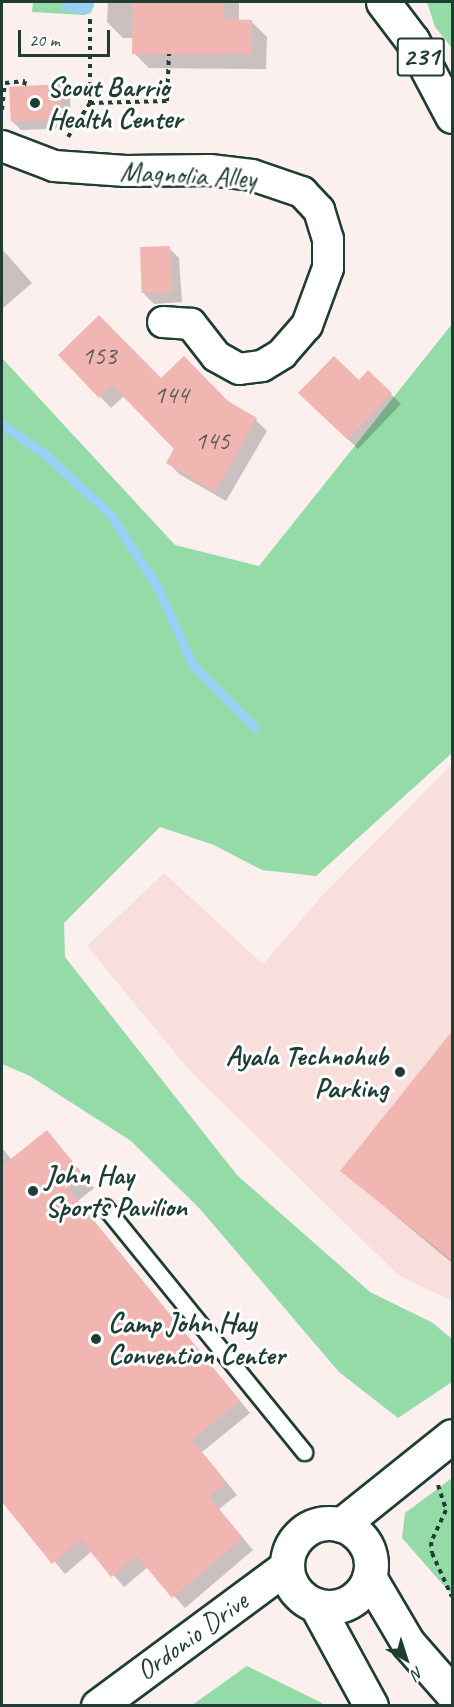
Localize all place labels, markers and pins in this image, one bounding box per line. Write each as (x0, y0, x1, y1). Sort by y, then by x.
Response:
place label: Scout Barrio Health Center (47, 70, 182, 136)
marker: Scout Barrio Health Center (28, 96, 42, 110)
place label: Ayala Technohub Parking (227, 1039, 388, 1105)
marker: Ayala Technohub Parking (393, 1065, 407, 1079)
place label: John Hay Sports Pavilion (45, 1158, 188, 1224)
marker: John Hay Sports Pavilion (26, 1184, 40, 1198)
place label: Camp John Hay Convention Center (108, 1306, 285, 1372)
marker: Camp John Hay Convention Center (89, 1332, 103, 1346)

